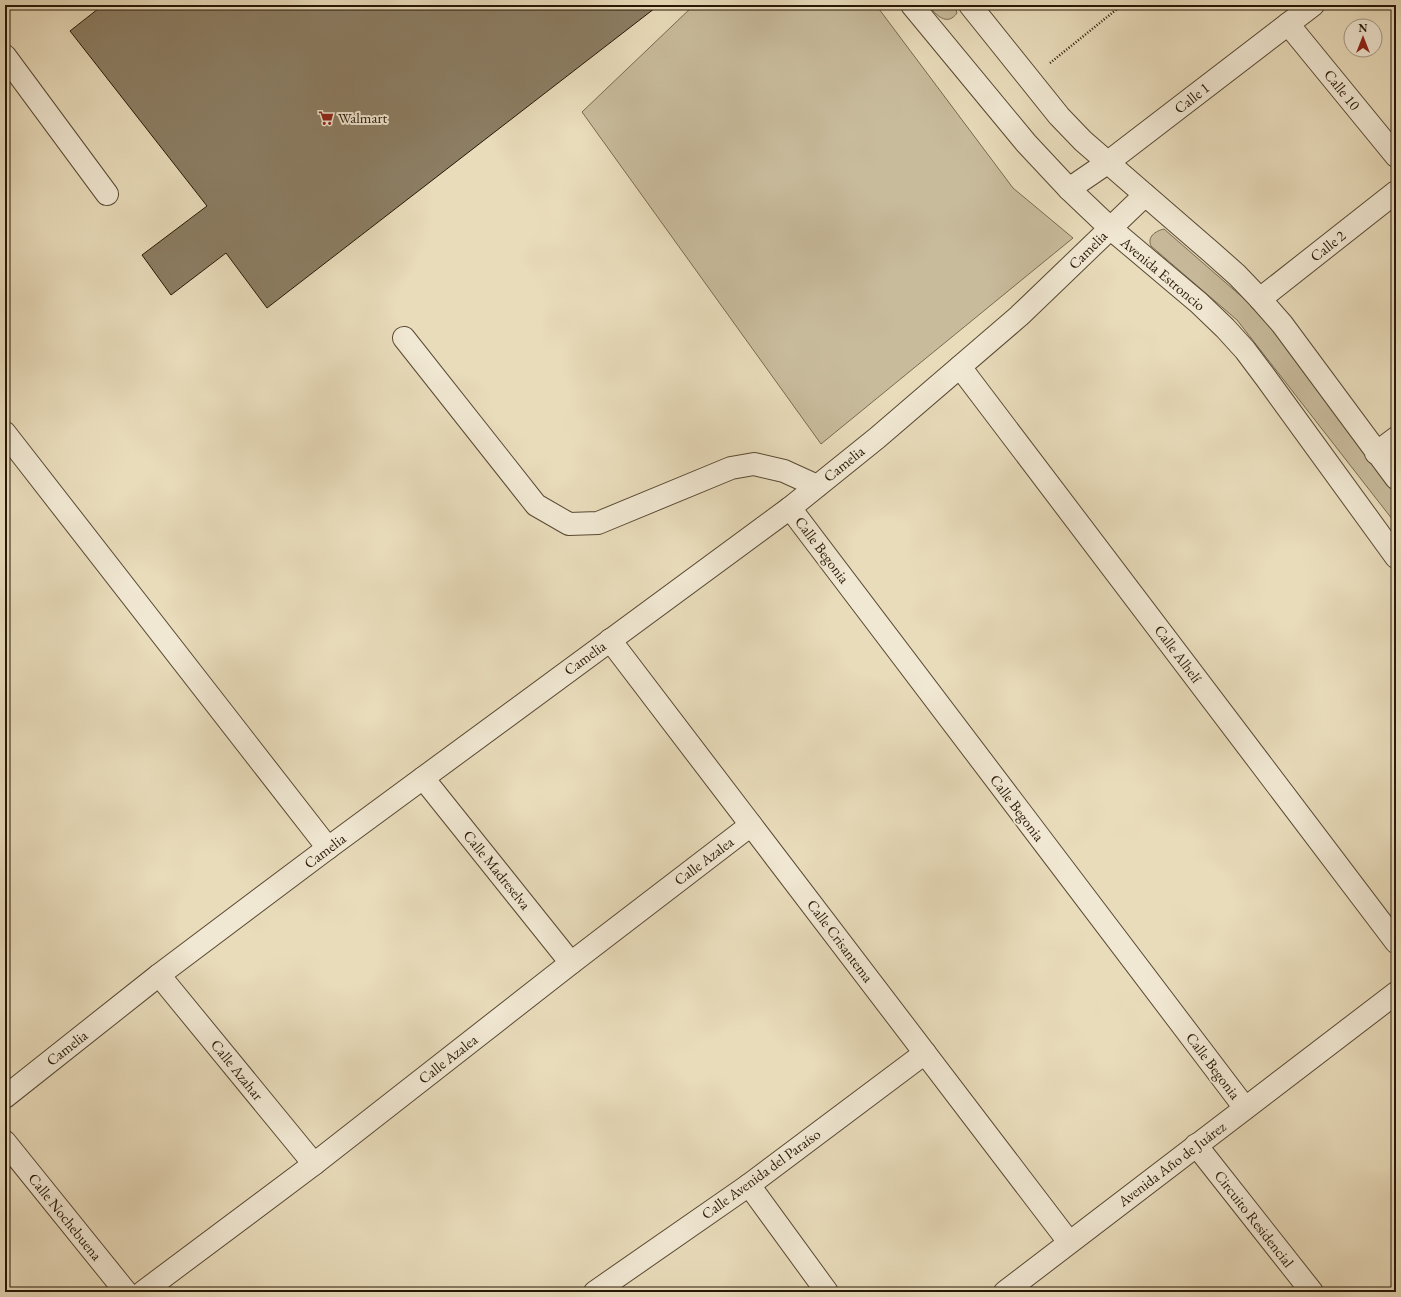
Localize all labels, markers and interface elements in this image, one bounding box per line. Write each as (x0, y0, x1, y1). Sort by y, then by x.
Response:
north arrow (1343, 18, 1383, 58)
text: N (1359, 21, 1368, 35)
street label: Calle 10 (1320, 65, 1365, 114)
street label: Calle 1 (1170, 78, 1213, 117)
place label: Walmart (338, 108, 387, 127)
supermarket icon: Walmart (317, 109, 335, 127)
street label: Calle 2 (1306, 225, 1350, 265)
street label: Camelia (1064, 226, 1111, 273)
street label: Avenida Estroncio (1116, 232, 1210, 315)
street label: Camelia (819, 441, 868, 486)
street label: Calle Begonia (791, 512, 854, 587)
street label: Calle Alhelí (1150, 621, 1206, 687)
street label: Camelia (560, 636, 609, 679)
street label: Calle Begonia (986, 770, 1049, 845)
street label: Calle Madreselva (459, 826, 535, 913)
street label: Camelia (300, 829, 349, 872)
street label: Calle Azalea (670, 832, 737, 889)
street label: Calle Crisantema (803, 895, 878, 986)
street label: Camelia (42, 1026, 91, 1070)
street label: Calle Begonia (1182, 1028, 1245, 1103)
street label: Calle Azalea (414, 1030, 481, 1088)
street label: Calle Azahar (207, 1035, 268, 1104)
street label: Avenida Año de Juárez (1113, 1117, 1230, 1211)
street label: Calle Avenida del Paraíso (697, 1124, 824, 1223)
street label: Circuito Residencial (1211, 1166, 1298, 1271)
street label: Calle Nochebuena (24, 1169, 106, 1264)

